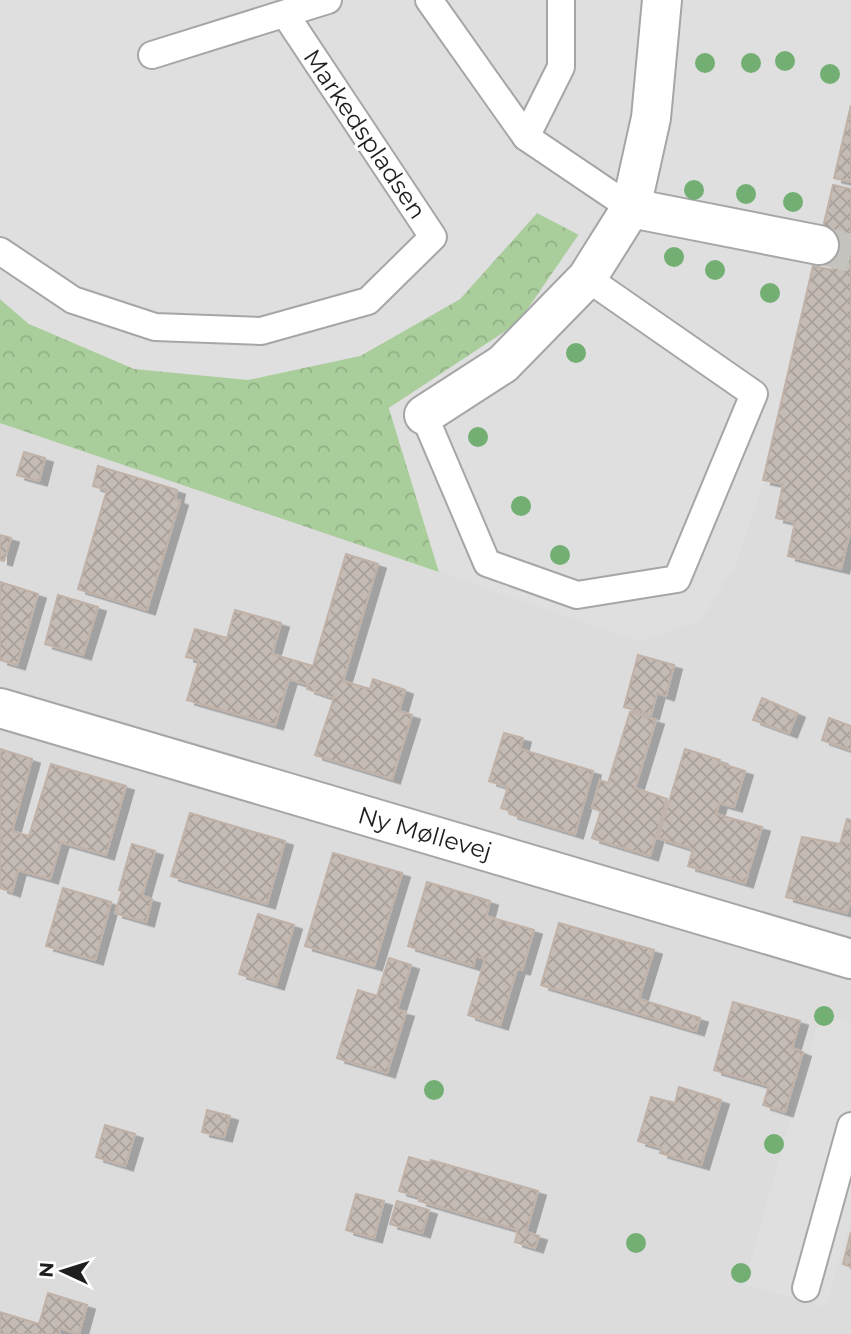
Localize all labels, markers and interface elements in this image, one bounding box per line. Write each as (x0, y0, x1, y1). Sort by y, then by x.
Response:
street label: Markedspladsen (297, 44, 433, 224)
street label: Ny Møllevej (355, 800, 495, 866)
north arrow (28, 1236, 98, 1306)
text: N (35, 1261, 59, 1278)

